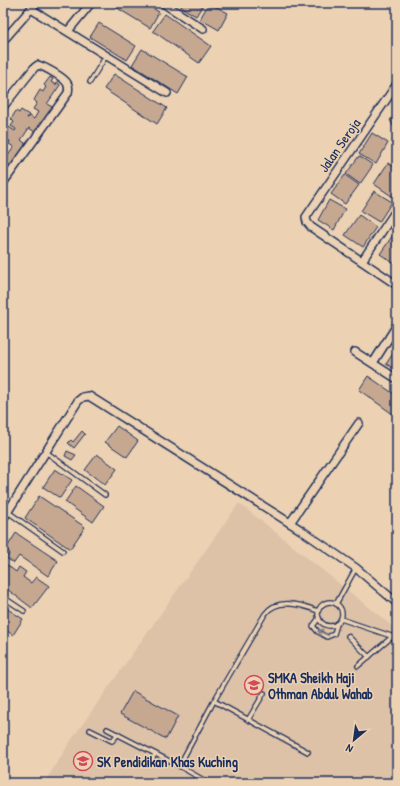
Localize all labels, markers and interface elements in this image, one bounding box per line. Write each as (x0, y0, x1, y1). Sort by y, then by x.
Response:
street label: Jalan Seroja (314, 114, 365, 176)
one-way arrow (317, 629, 329, 637)
place label: SMKA Sheikh Haji Othman Abdul Wahab (268, 668, 373, 703)
school or university icon: SMKA Sheikh Haji Othman Abdul Wahab (243, 674, 265, 696)
north arrow (334, 720, 374, 760)
text: N (343, 741, 355, 756)
school or university icon: SK Pendidikan Khas Kuching (72, 750, 94, 772)
place label: SK Pendidikan Khas Kuching (97, 752, 238, 773)

